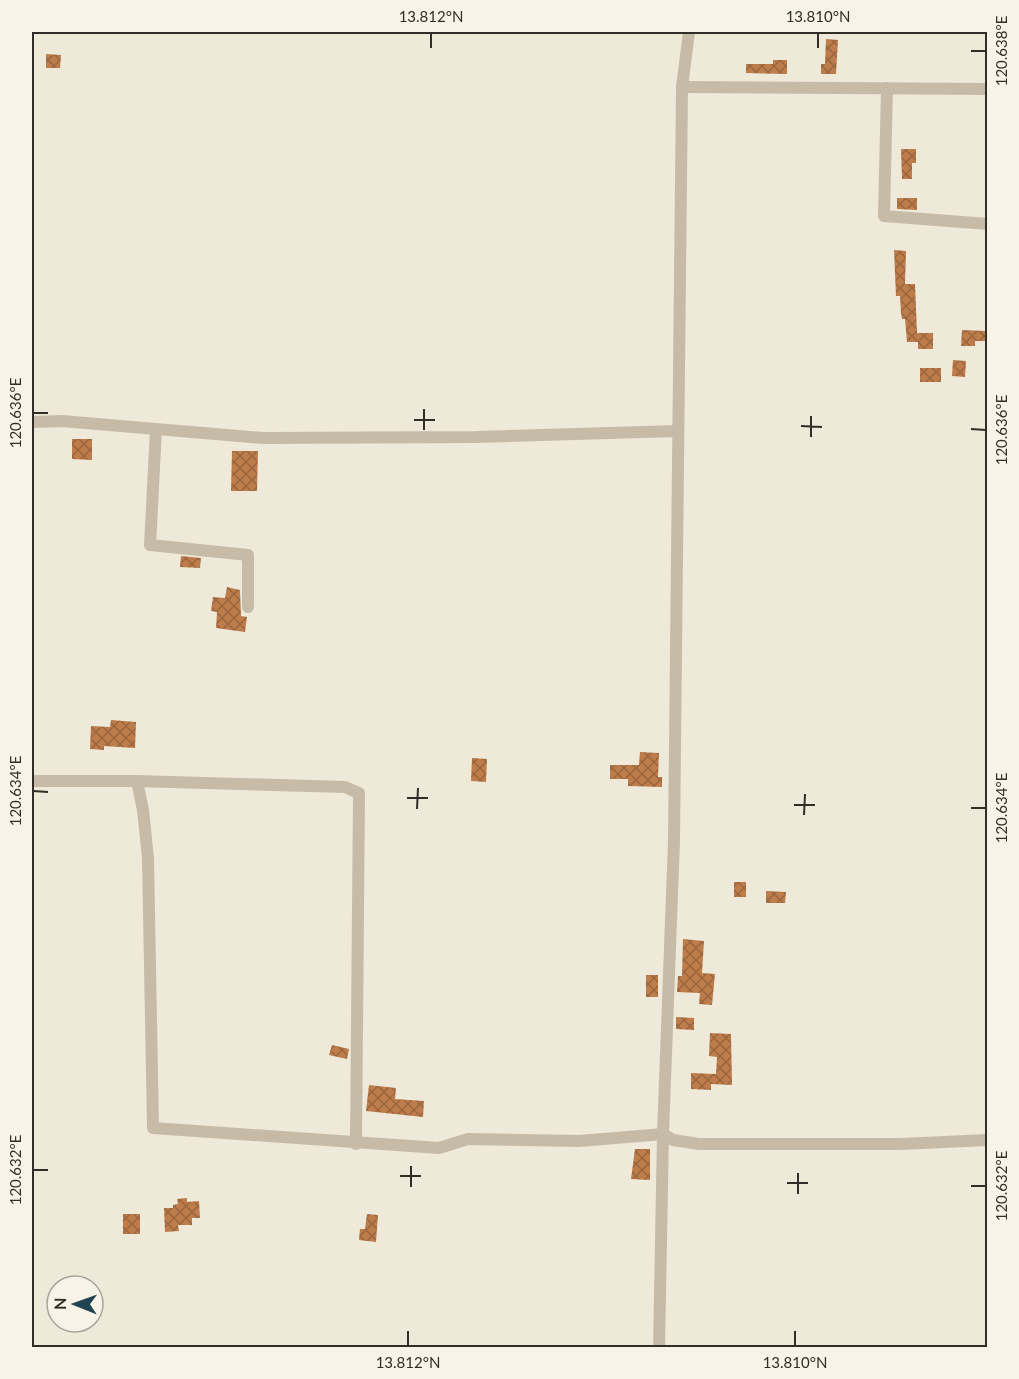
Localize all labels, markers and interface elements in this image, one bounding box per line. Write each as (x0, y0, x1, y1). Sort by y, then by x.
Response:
text: 13.812°N (399, 7, 463, 25)
text: 13.810°N (786, 7, 850, 25)
text: 120.638°E (992, 16, 1010, 86)
text: 120.636°E (6, 378, 24, 448)
text: 120.636°E (992, 395, 1010, 465)
text: 120.634°E (6, 756, 24, 826)
text: 120.634°E (992, 773, 1010, 843)
text: 120.632°E (6, 1135, 24, 1205)
text: 120.632°E (992, 1151, 1010, 1221)
north arrow (45, 1274, 105, 1334)
text: N (50, 1297, 69, 1310)
text: 13.812°N (376, 1353, 440, 1371)
text: 13.810°N (763, 1353, 827, 1371)

